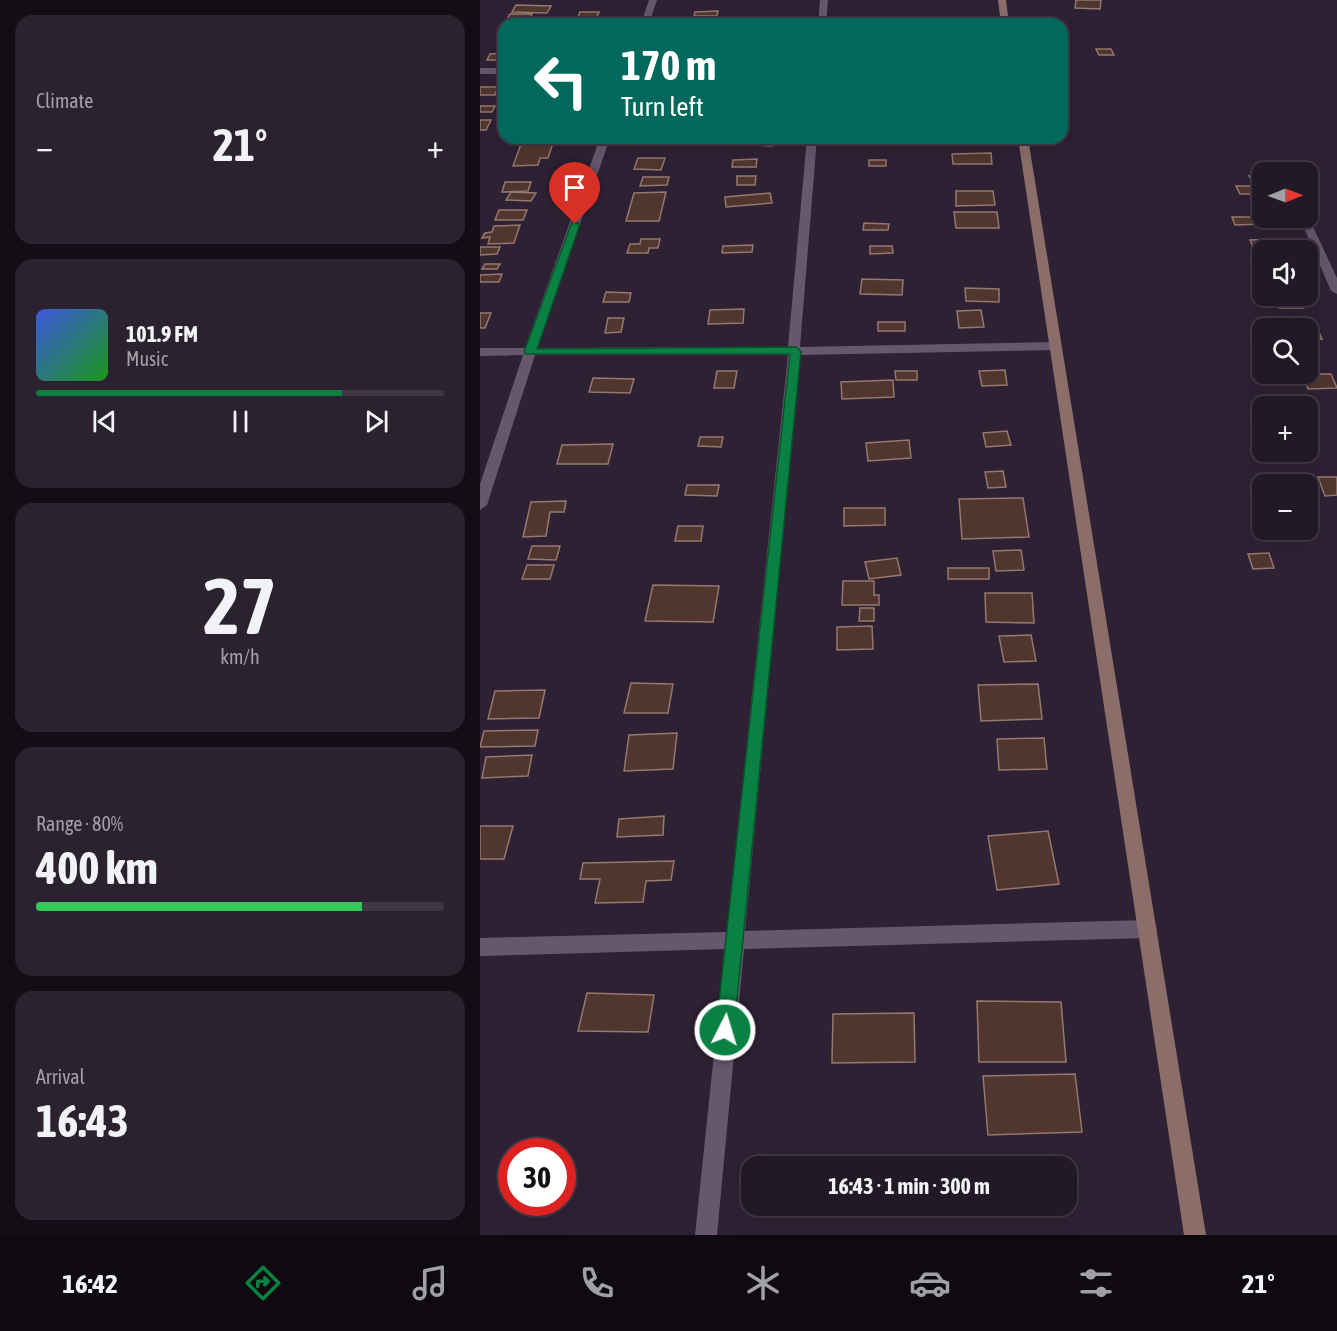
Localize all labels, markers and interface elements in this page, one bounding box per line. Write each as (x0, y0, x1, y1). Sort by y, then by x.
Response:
text: 170 m (621, 41, 716, 89)
icon: left (522, 42, 600, 120)
text: Climate (36, 89, 93, 112)
text: Turn left (621, 91, 704, 122)
text: 21° (213, 119, 267, 171)
text: − (36, 127, 53, 165)
text: + (427, 127, 444, 165)
pin (549, 162, 600, 224)
north arrow (1252, 162, 1318, 228)
map controls (1252, 162, 1318, 540)
icon: arrive (558, 171, 591, 204)
button: sound (1252, 240, 1318, 306)
button: search (1252, 318, 1318, 384)
text: 101.9 FM (126, 321, 198, 347)
text: Music (126, 347, 168, 370)
button: + (1252, 396, 1318, 462)
icon: previous (88, 405, 121, 438)
icon: pause (224, 405, 257, 438)
icon: next (360, 405, 393, 438)
button: − (1252, 474, 1318, 540)
text: 27 (203, 561, 277, 651)
text: km/h (220, 645, 260, 668)
text: Range · 80% (36, 812, 123, 835)
text: 400 km (36, 842, 158, 894)
position arrow (693, 998, 757, 1062)
text: Arrival (36, 1065, 85, 1088)
text: 16:43 (36, 1095, 129, 1147)
speed limit sign: 30 (498, 1138, 576, 1216)
text: 16:43 · 1 min · 300 m (828, 1173, 990, 1199)
icon: directions (242, 1262, 284, 1304)
icon: music (409, 1262, 451, 1304)
icon: phone (576, 1262, 618, 1304)
icon: climate (742, 1262, 784, 1304)
icon: car (909, 1262, 951, 1304)
icon: filters (1075, 1262, 1117, 1304)
text: 16:42 (62, 1268, 118, 1299)
text: 21° (1242, 1268, 1275, 1299)

